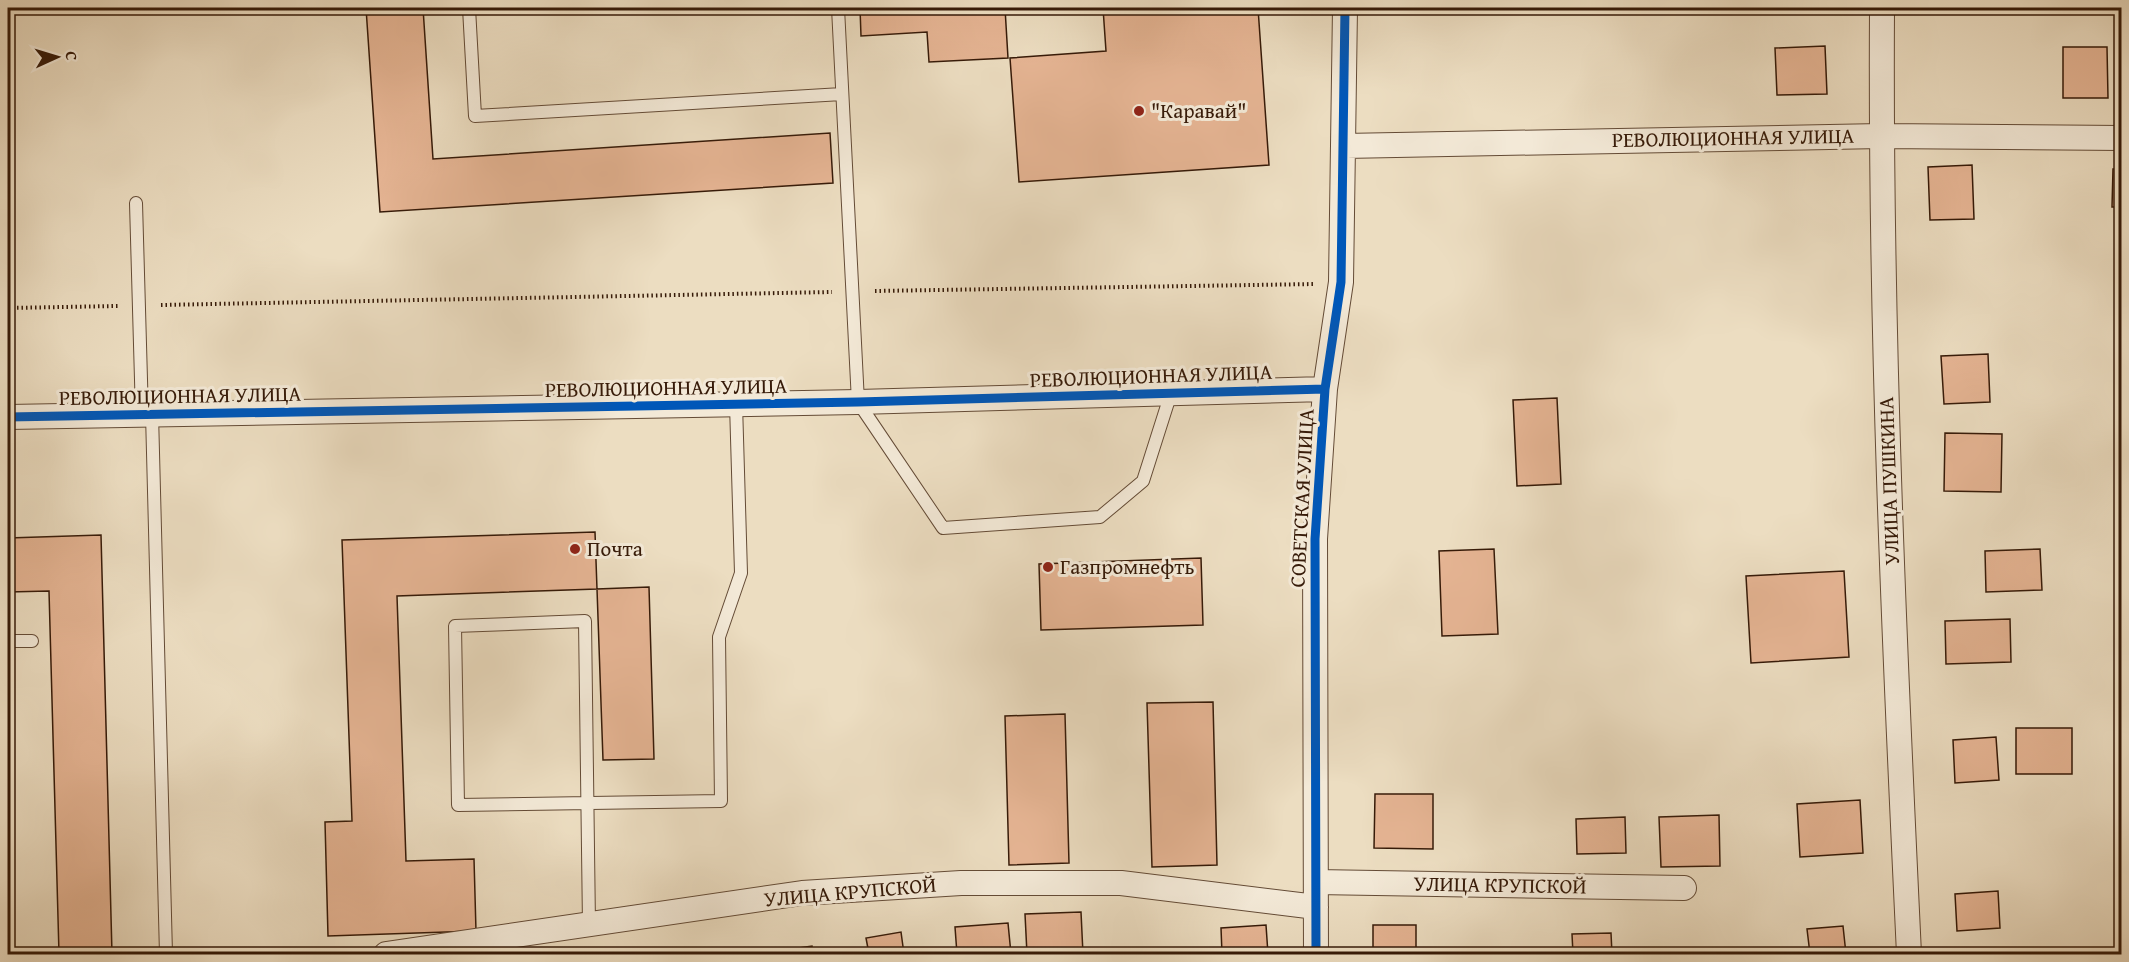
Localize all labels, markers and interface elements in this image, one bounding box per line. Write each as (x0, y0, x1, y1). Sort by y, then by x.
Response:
north arrow (27, 27, 87, 87)
text: С (60, 51, 84, 61)
place label: "Каравай" (1151, 95, 1246, 126)
marker: "Каравай" (1132, 104, 1146, 118)
street label: РЕВОЛЮЦИОННАЯ УЛИЦА (1612, 120, 1855, 155)
street label: РЕВОЛЮЦИОННАЯ УЛИЦА (1029, 356, 1273, 395)
street label: РЕВОЛЮЦИОННАЯ УЛИЦА (545, 370, 788, 405)
street label: РЕВОЛЮЦИОННАЯ УЛИЦА (59, 378, 302, 413)
street label: УЛИЦА ПУШКИНА (1870, 396, 1907, 566)
street label: СОВЕТСКАЯ УЛИЦА (1281, 408, 1322, 588)
place label: Почта (587, 533, 643, 564)
marker: Почта (568, 542, 582, 556)
place label: Газпромнефть (1060, 551, 1194, 582)
marker: Газпромнефть (1041, 560, 1055, 574)
street label: УЛИЦА КРУПСКОЙ (1413, 867, 1587, 902)
street label: УЛИЦА КРУПСКОЙ (762, 869, 937, 914)

